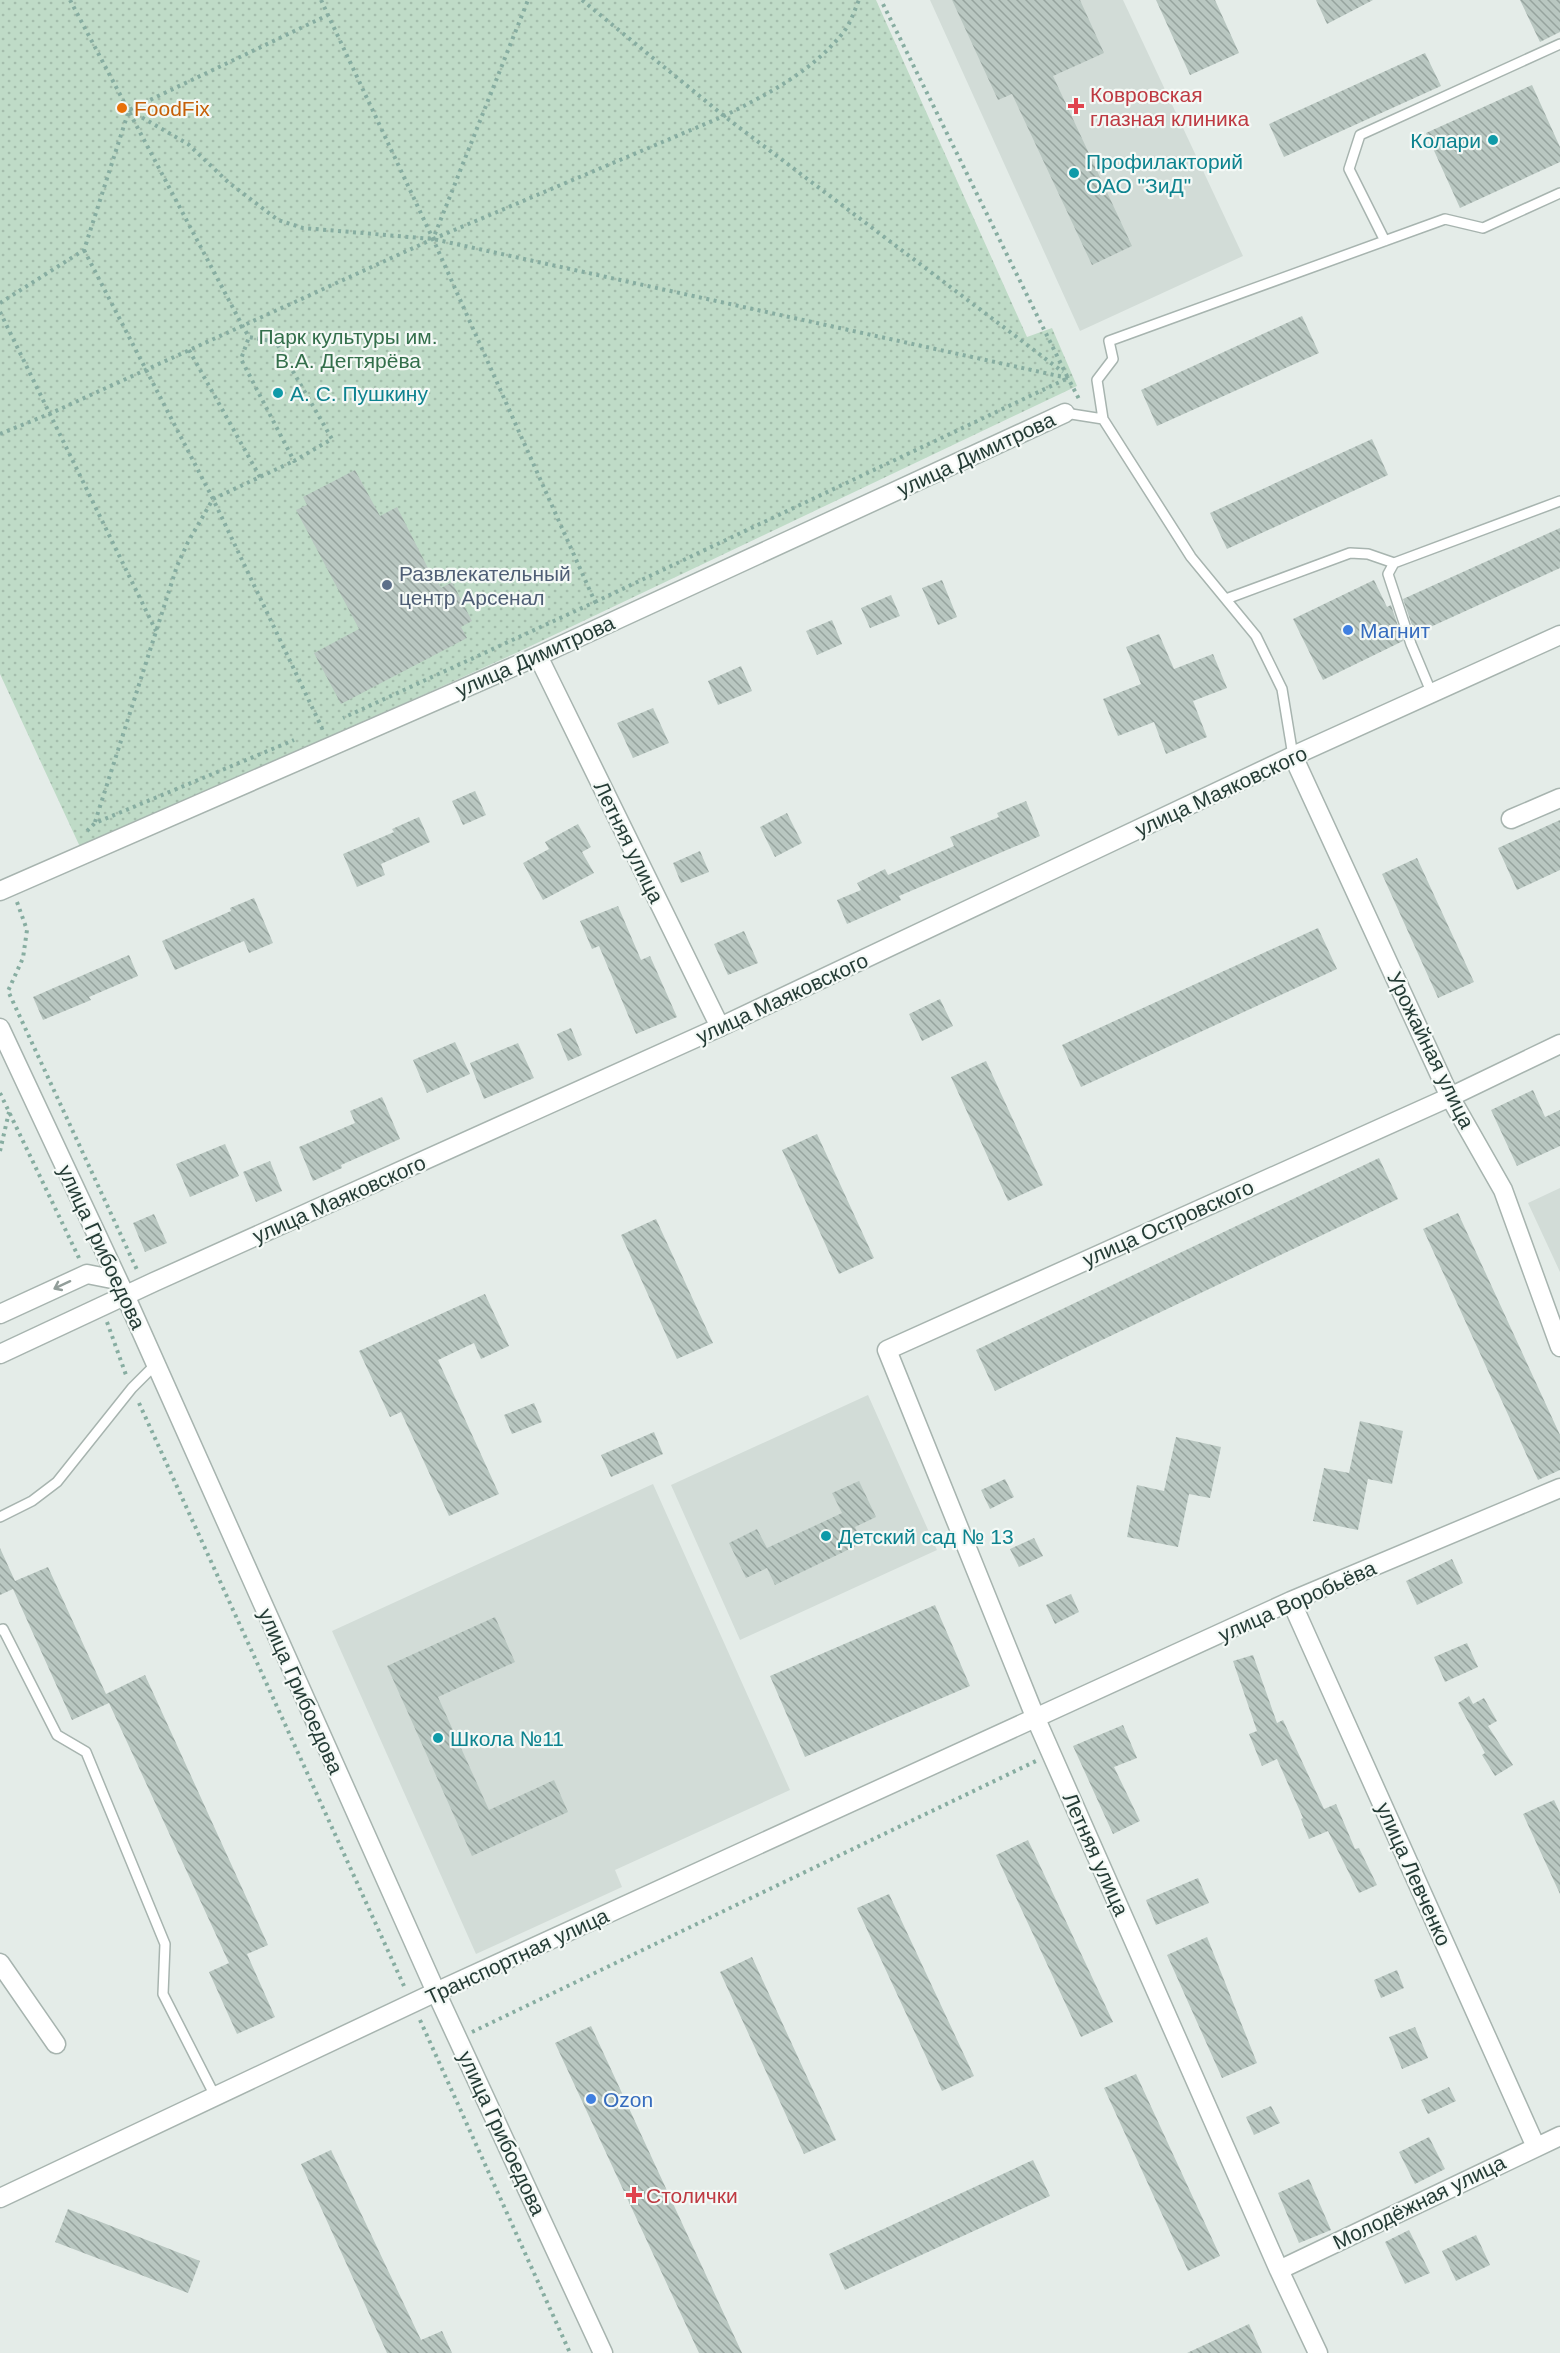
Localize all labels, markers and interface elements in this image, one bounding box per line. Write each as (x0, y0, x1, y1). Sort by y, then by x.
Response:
place label: Ковровская глазная клиника (1090, 83, 1249, 130)
place label: FoodFix (134, 97, 210, 120)
marker: Ковровская глазная клиника (1067, 97, 1085, 115)
marker: FoodFix (115, 101, 129, 115)
place label: Колари (1410, 129, 1481, 152)
marker: Колари (1486, 133, 1500, 147)
place label: Профилакторий ОАО "ЗиД" (1086, 150, 1243, 197)
marker: Профилакторий ОАО "ЗиД" (1067, 166, 1081, 180)
park label: Парк культуры им. В.А. Дегтярёва (258, 325, 438, 372)
place label: А. С. Пушкину (290, 382, 428, 405)
marker: А. С. Пушкину (271, 386, 285, 400)
street label: улица Димитрова (894, 407, 1059, 501)
place label: Развлекательный центр Арсенал (399, 562, 571, 609)
marker: Развлекательный центр Арсенал (380, 578, 394, 592)
street label: улица Димитрова (452, 611, 618, 701)
place label: Магнит (1360, 619, 1430, 642)
marker: Магнит (1341, 623, 1355, 637)
street label: улица Маяковского (1131, 741, 1311, 841)
street label: Летняя улица (590, 778, 668, 907)
street label: улица Маяковского (692, 948, 872, 1048)
street label: Урожайная улица (1383, 968, 1479, 1132)
street label: улица Маяковского (249, 1150, 429, 1248)
street label: улица Грибоедова (54, 1161, 150, 1333)
street label: улица Островского (1079, 1175, 1257, 1271)
one-way arrow (54, 1280, 72, 1292)
place label: Детский сад № 13 (838, 1525, 1014, 1548)
marker: Детский сад № 13 (819, 1529, 833, 1543)
street label: улица Воробьёва (1215, 1556, 1380, 1646)
street label: улица Грибоедова (254, 1605, 348, 1778)
place label: Школа №11 (450, 1727, 564, 1750)
marker: Школа №11 (431, 1731, 445, 1745)
street label: Летняя улица (1059, 1789, 1134, 1919)
street label: улица Левченко (1372, 1799, 1456, 1949)
street label: Транспортная улица (422, 1903, 612, 2009)
street label: улица Грибоедова (454, 2047, 550, 2219)
place label: Ozon (603, 2088, 653, 2111)
marker: Ozon (584, 2092, 598, 2106)
street label: Молодёжная улица (1329, 2150, 1509, 2254)
place label: Столички (646, 2184, 738, 2207)
marker: Столички (627, 2188, 641, 2202)

